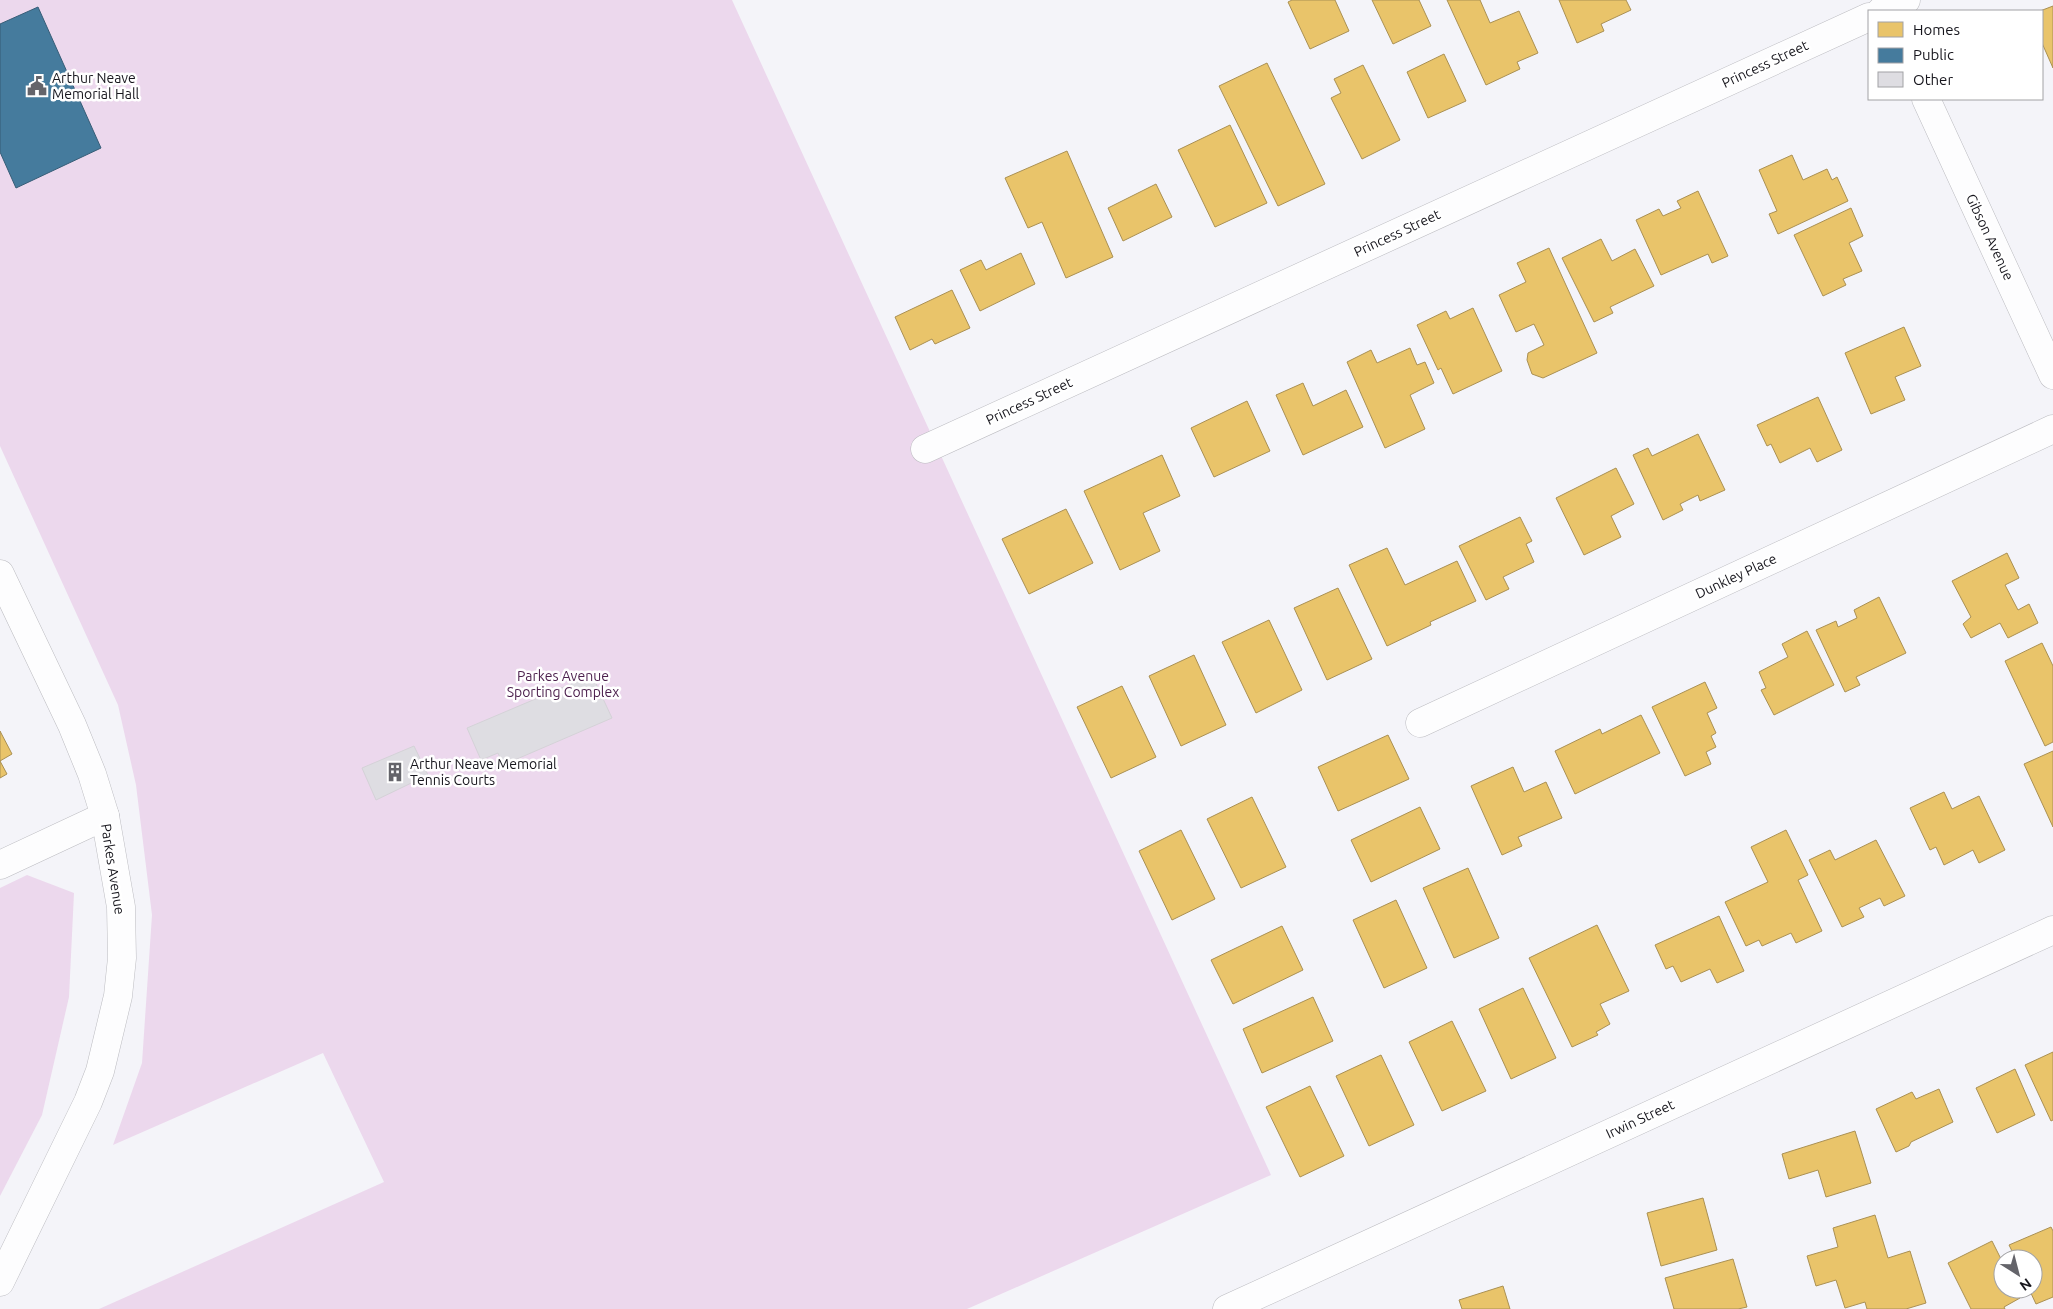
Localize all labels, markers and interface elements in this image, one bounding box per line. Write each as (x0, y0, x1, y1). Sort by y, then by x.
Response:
legend (1868, 10, 2043, 100)
text: Homes (1913, 21, 1960, 38)
street label: Princess Street (1719, 37, 1811, 91)
text: Public (1913, 46, 1954, 63)
place label: Arthur Neave Memorial Hall (52, 70, 140, 102)
text: Other (1913, 71, 1953, 88)
public building icon: Arthur Neave Memorial Hall (26, 75, 48, 97)
street label: Gibson Avenue (1963, 191, 2017, 283)
street label: Princess Street (1351, 206, 1443, 260)
street label: Princess Street (983, 374, 1075, 428)
street label: Dunkley Place (1693, 550, 1779, 602)
park label: Parkes Avenue Sporting Complex (507, 668, 619, 700)
place label: Arthur Neave Memorial Tennis Courts (410, 756, 557, 788)
building icon: Arthur Neave Memorial Tennis Courts (384, 761, 406, 783)
street label: Parkes Avenue (98, 822, 128, 916)
street label: Irwin Street (1603, 1096, 1677, 1142)
north arrow (1993, 1249, 2043, 1299)
text: N (2017, 1275, 2035, 1294)

